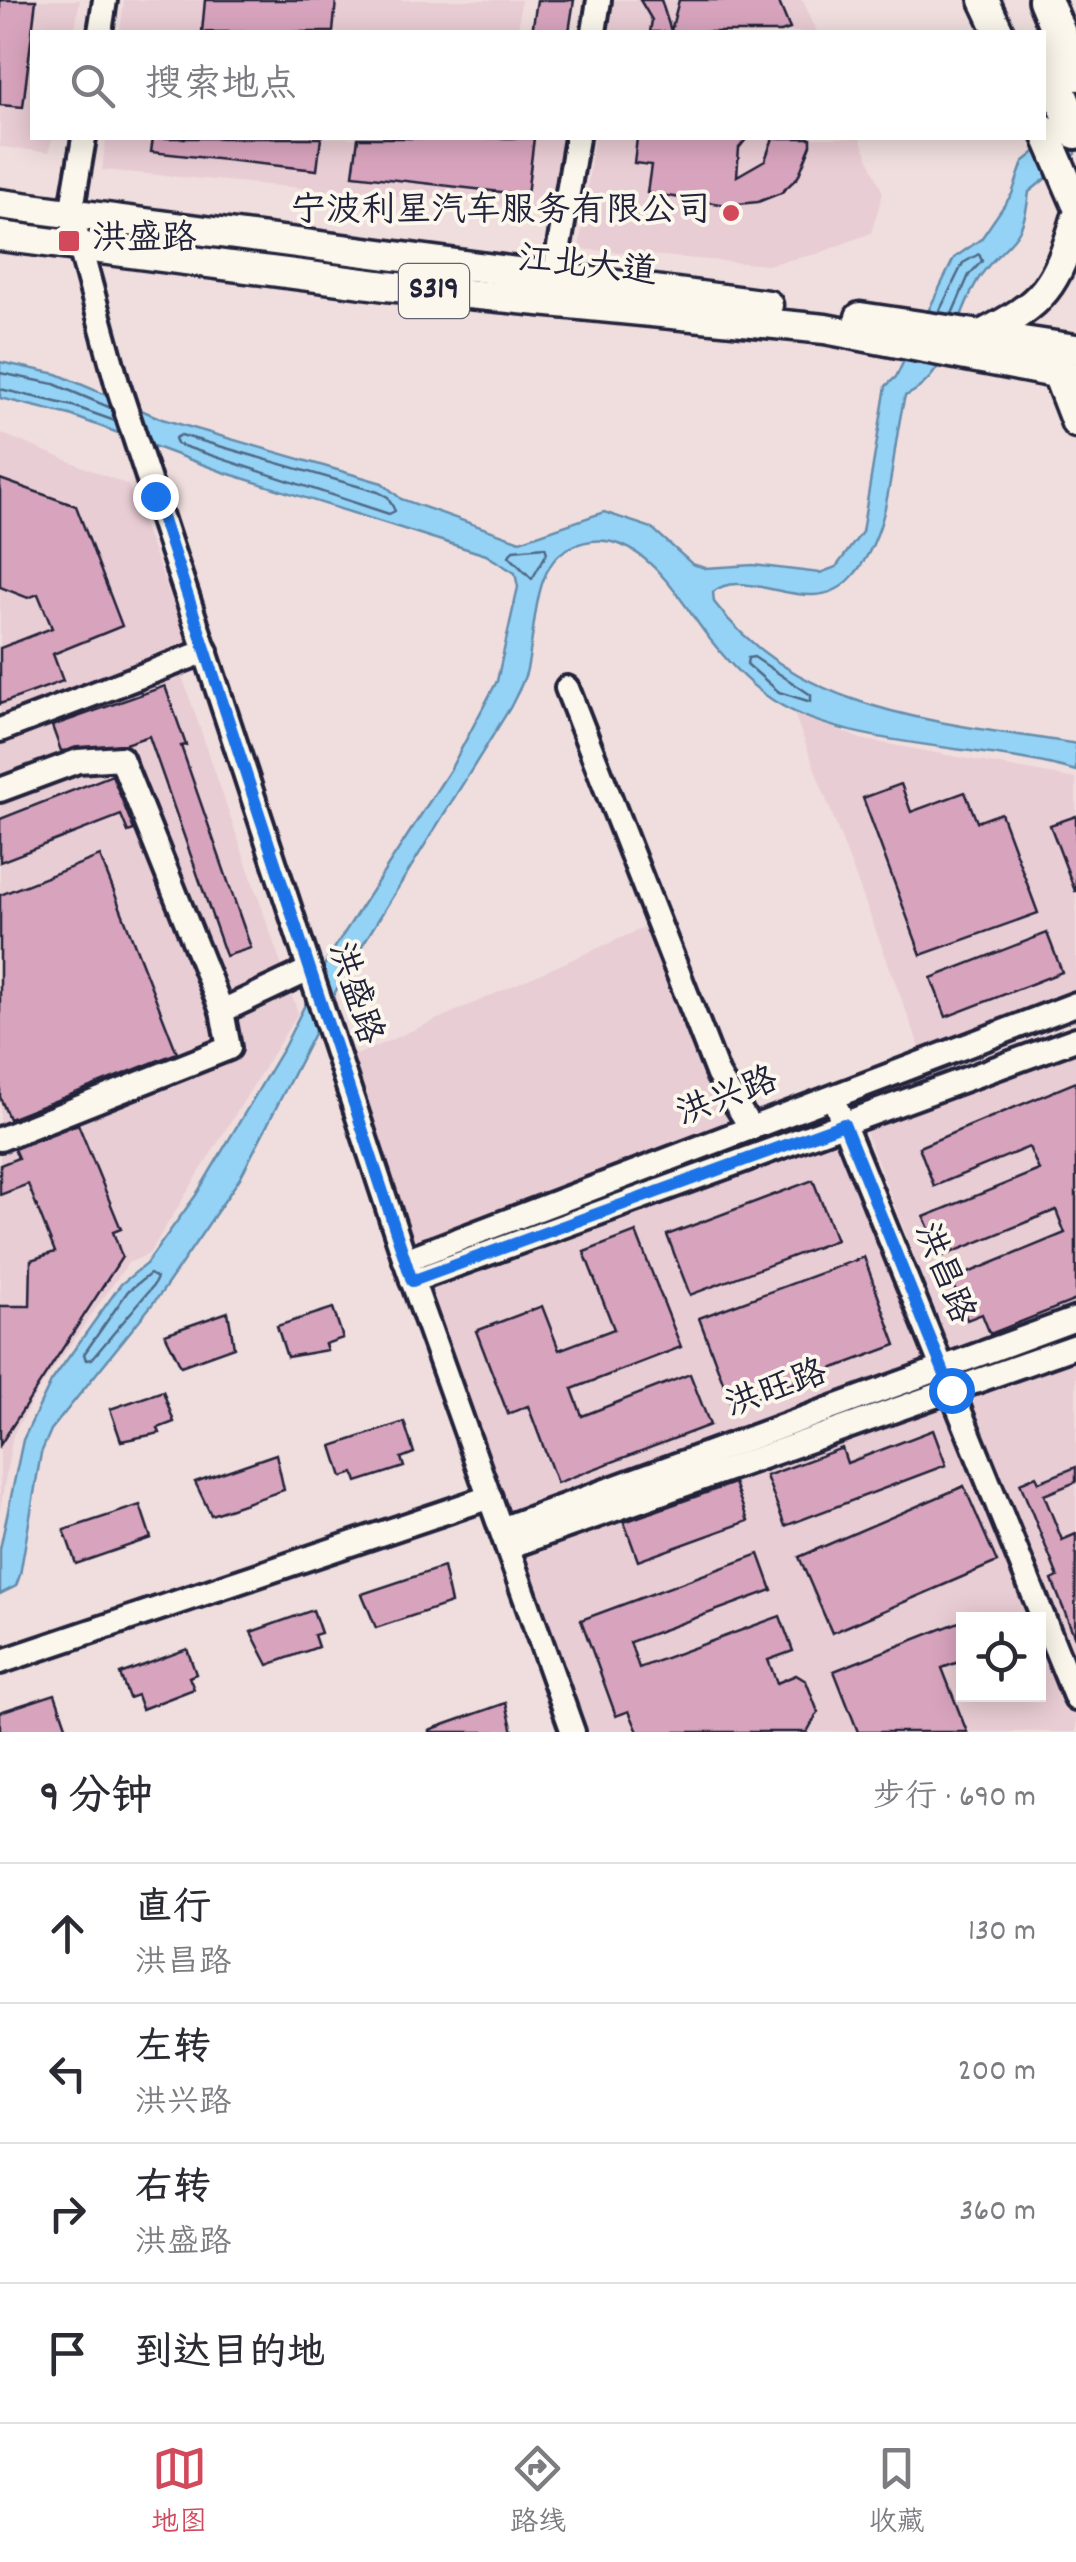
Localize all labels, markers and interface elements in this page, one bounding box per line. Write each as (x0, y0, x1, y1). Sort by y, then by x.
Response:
search box (30, 30, 1046, 140)
icon: search (65, 58, 120, 113)
text: 搜索地点 (145, 60, 297, 115)
place label: 宁波利星汽车服务有限公司 (291, 188, 711, 238)
marker: 宁波利星汽车服务有限公司 (720, 202, 742, 224)
place label: 洪盛路 (92, 216, 197, 266)
marker: 洪盛路 (56, 228, 82, 254)
street label: 江北大道 (515, 236, 659, 300)
road number: S319 (399, 264, 469, 318)
route end (133, 474, 179, 520)
street label: 洪盛路 (313, 936, 393, 1052)
street label: 洪兴路 (670, 1057, 786, 1141)
street label: 洪昌路 (899, 1216, 985, 1332)
street label: 洪旺路 (719, 1350, 835, 1432)
route start (929, 1368, 975, 1414)
map controls (956, 1612, 1046, 1702)
button: locate (956, 1612, 1046, 1702)
text: 9 分钟 (40, 1770, 153, 1830)
text: 步行 · 690 m (873, 1776, 1036, 1822)
text: 直行 (135, 1883, 211, 1938)
icon: ahead (40, 1906, 95, 1961)
text: 130 m (968, 1910, 1036, 1956)
text: 洪昌路 (135, 1942, 231, 1988)
text: 左转 (135, 2023, 211, 2078)
icon: left (40, 2046, 95, 2101)
text: 200 m (958, 2050, 1036, 2096)
text: 洪兴路 (135, 2082, 231, 2128)
text: 右转 (135, 2163, 211, 2218)
icon: right (40, 2186, 95, 2241)
text: 360 m (959, 2190, 1036, 2236)
text: 洪盛路 (135, 2222, 231, 2268)
icon: arrive (40, 2326, 95, 2381)
text: 到达目的地 (135, 2328, 325, 2383)
tab: 地图 (151, 2441, 207, 2545)
tab: 路线 (510, 2441, 566, 2545)
tab: 收藏 (869, 2441, 925, 2545)

